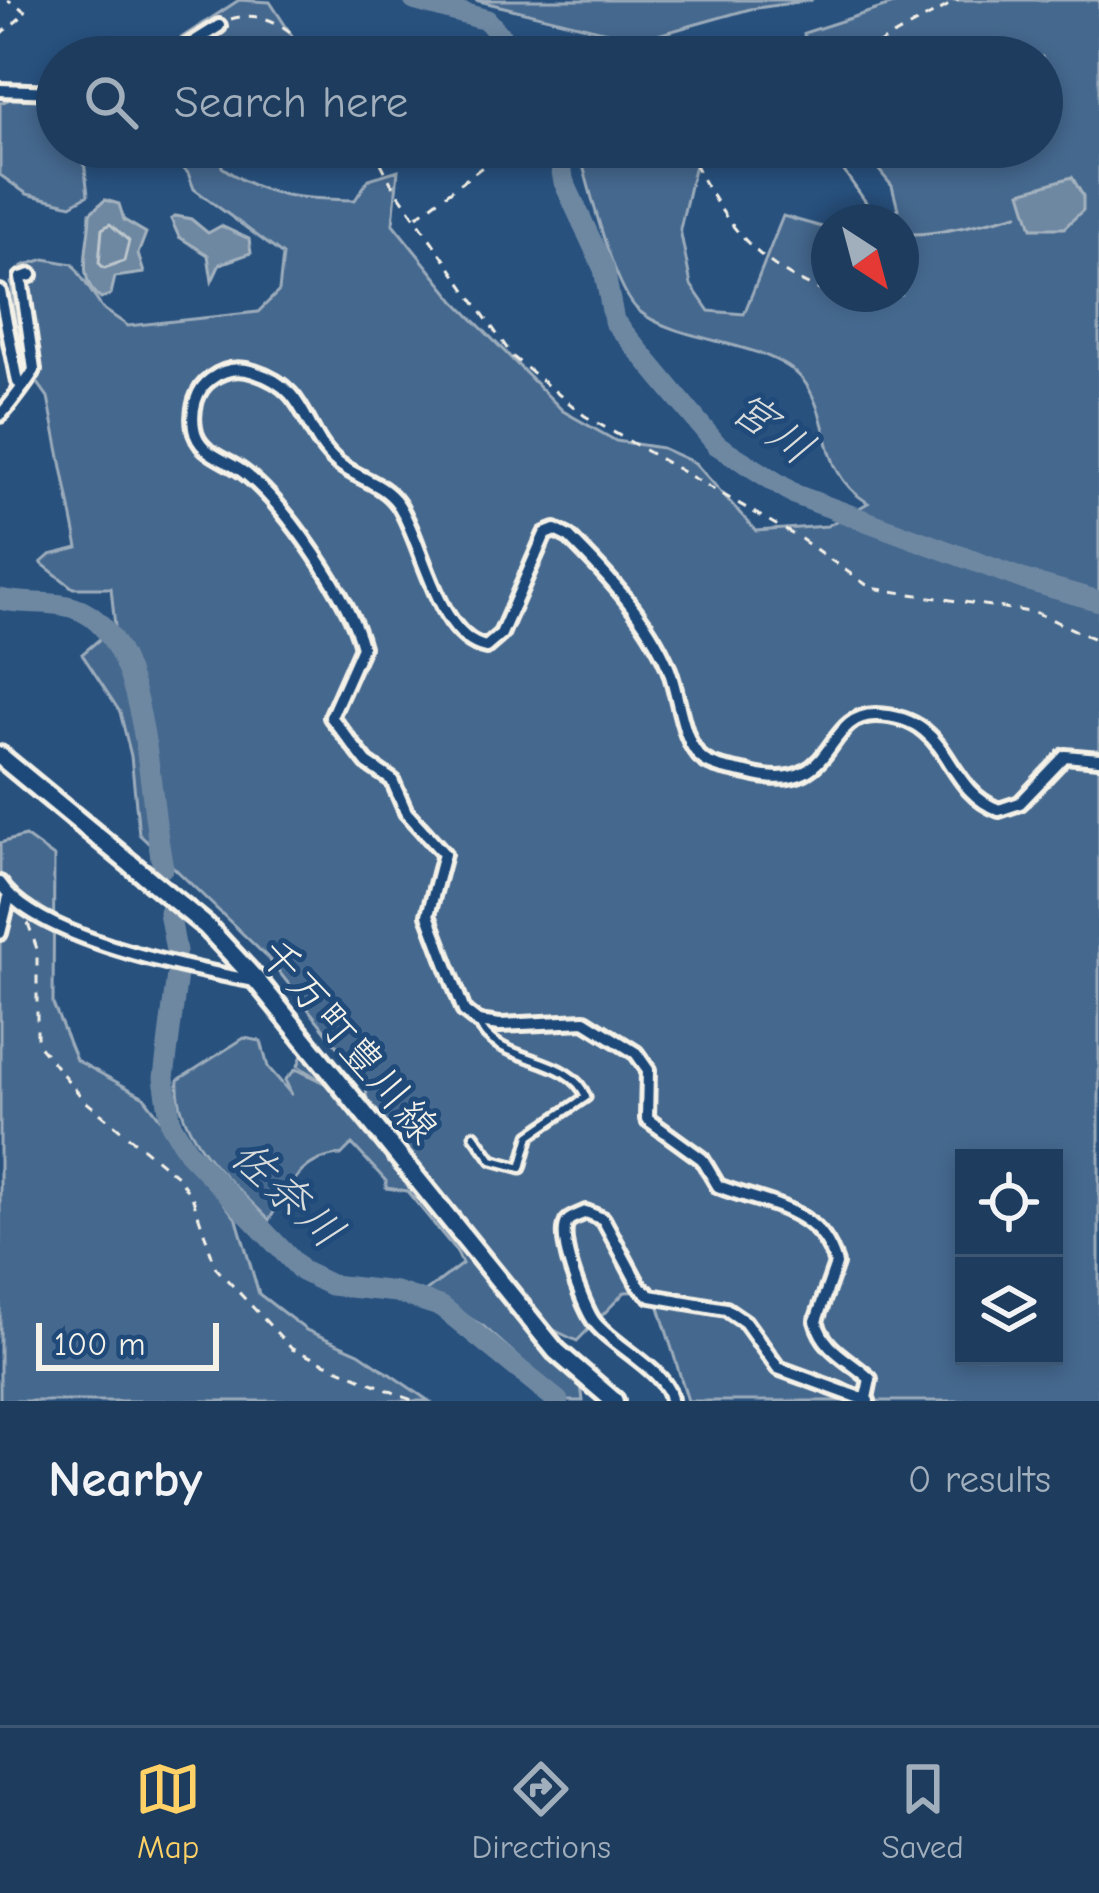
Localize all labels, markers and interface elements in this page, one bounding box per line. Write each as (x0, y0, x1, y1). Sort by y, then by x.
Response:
search box (36, 36, 1063, 168)
icon: search (78, 69, 144, 135)
text: Search here (174, 76, 408, 128)
north arrow (811, 204, 919, 312)
water label: 宮川 (721, 380, 824, 475)
street label: 千万町豊川線 (249, 929, 449, 1153)
water label: 佐奈川 (220, 1129, 354, 1259)
map controls (955, 1149, 1063, 1365)
button: locate (955, 1149, 1063, 1257)
button: layers (955, 1257, 1063, 1365)
scale bar (36, 1317, 219, 1370)
text: 100 m (54, 1325, 146, 1363)
text: Nearby (48, 1450, 202, 1509)
text: 0 results (908, 1457, 1051, 1502)
tab: Map (135, 1756, 201, 1866)
tab: Directions (472, 1756, 611, 1866)
tab: Saved (881, 1756, 964, 1866)

